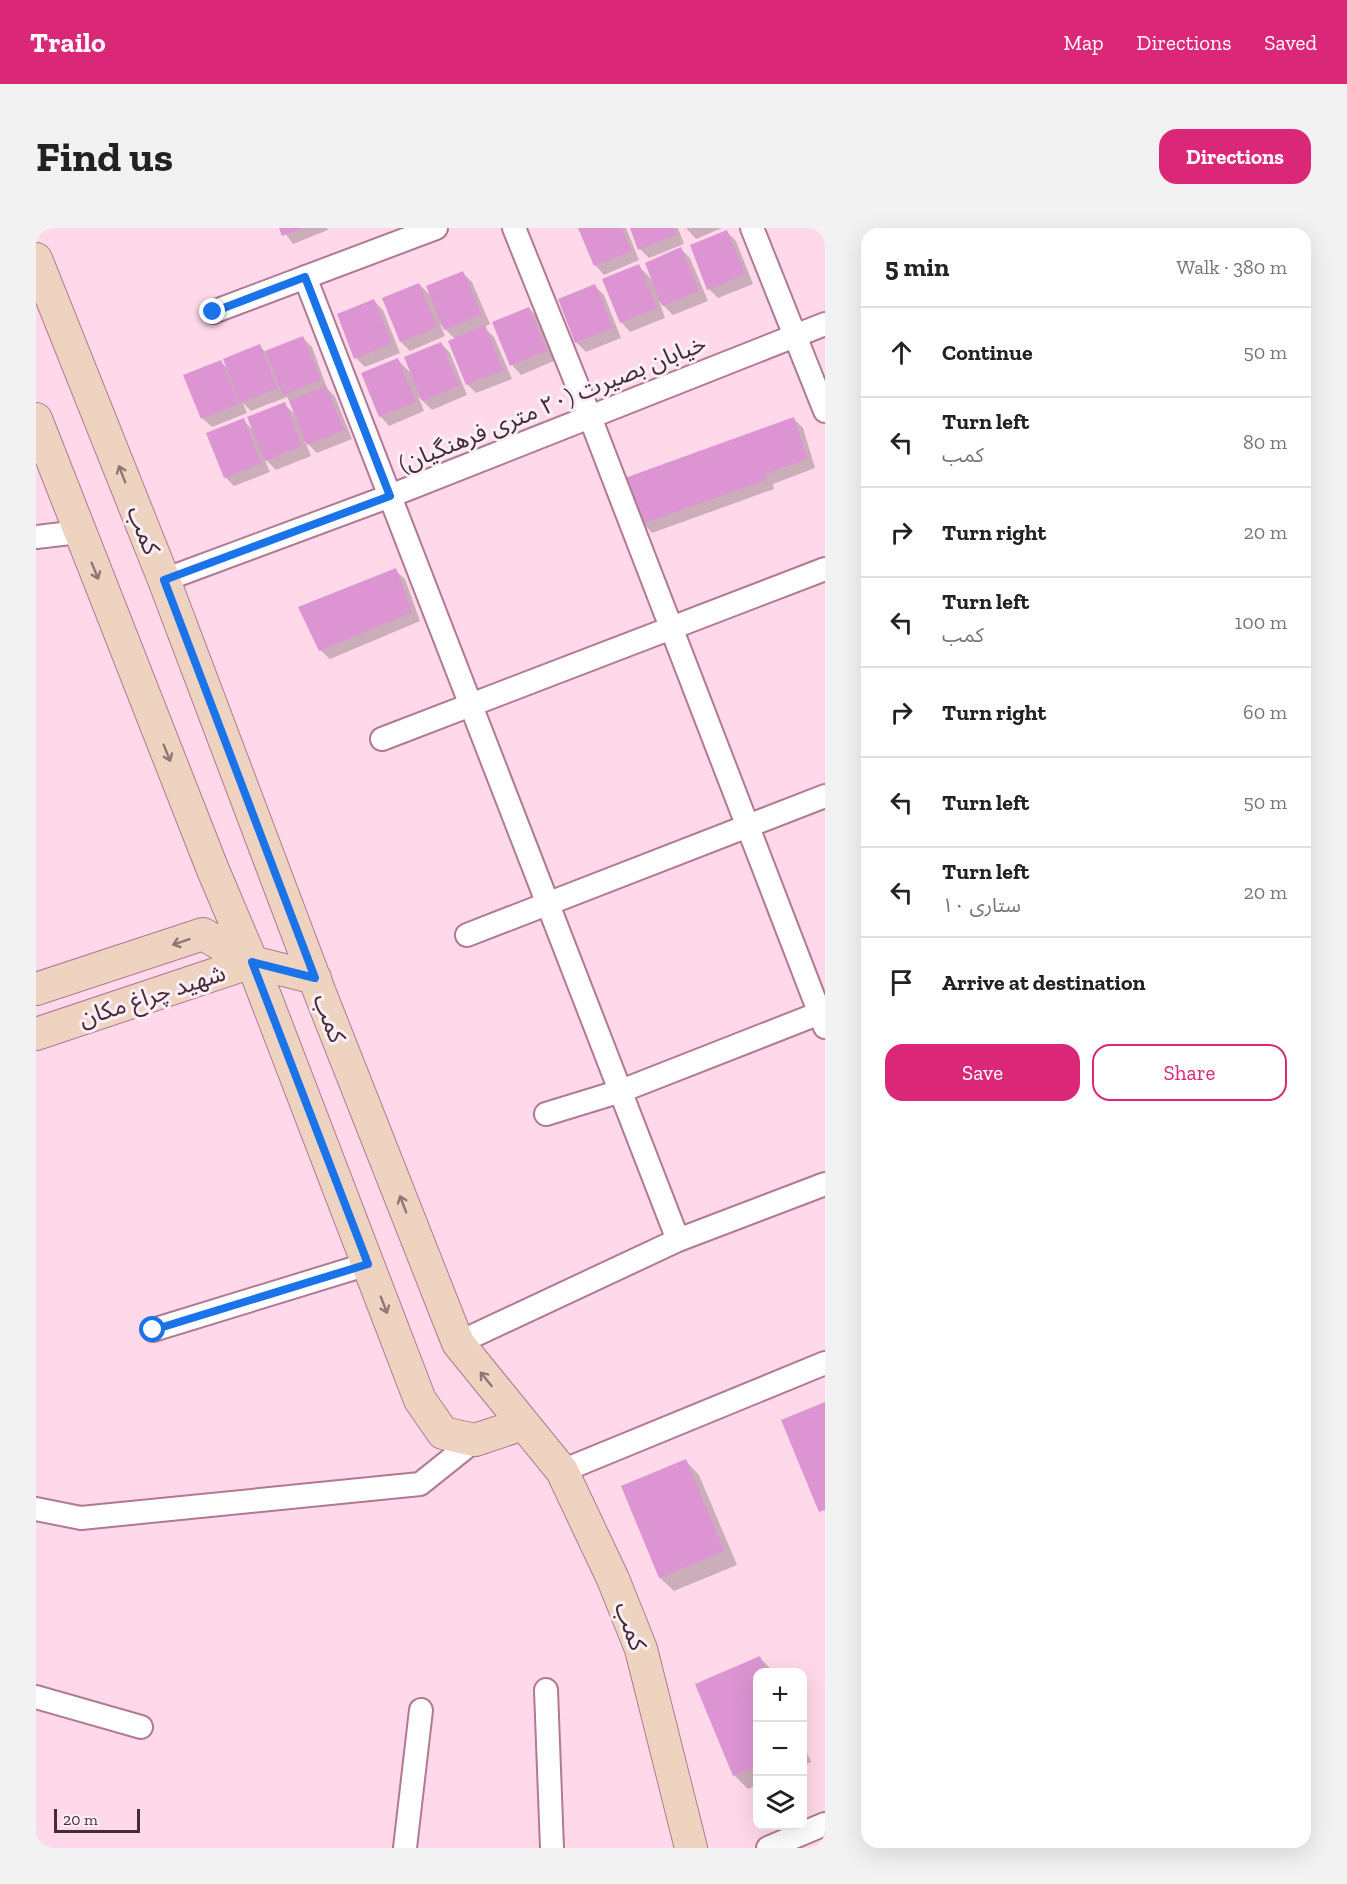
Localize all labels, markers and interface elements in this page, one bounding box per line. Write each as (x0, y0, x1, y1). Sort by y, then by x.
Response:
text: Trailo (30, 26, 106, 59)
text: Map (1064, 30, 1104, 55)
text: Directions (1137, 30, 1231, 55)
text: Saved (1264, 30, 1317, 55)
button: Directions (1159, 129, 1311, 184)
text: Find us (36, 131, 173, 182)
text: 5 min (885, 251, 949, 283)
text: Walk · 380 m (1177, 255, 1287, 279)
route end (199, 298, 225, 324)
street label: خیابان بصیرت (۲۰ متری فرهنگیان) (394, 328, 710, 478)
icon: ahead (885, 336, 918, 369)
text: Continue (942, 339, 1033, 366)
text: 50 m (1243, 340, 1287, 364)
text: Turn left (942, 408, 1029, 435)
icon: left (885, 426, 918, 459)
text: 80 m (1243, 430, 1287, 454)
text: کمب (942, 443, 984, 467)
one-way arrow (116, 465, 127, 483)
street label: کمب (121, 501, 167, 560)
icon: right (885, 516, 918, 549)
text: Turn right (942, 519, 1046, 546)
text: 20 m (1243, 520, 1287, 544)
one-way arrow (90, 562, 101, 580)
text: Turn left (942, 588, 1029, 615)
icon: left (885, 606, 918, 639)
text: 100 m (1234, 610, 1287, 634)
text: کمب (942, 623, 984, 647)
icon: right (885, 696, 918, 729)
text: Turn right (942, 699, 1046, 726)
text: 60 m (1243, 700, 1287, 724)
one-way arrow (162, 743, 173, 761)
icon: left (885, 786, 918, 819)
text: Turn left (942, 789, 1029, 816)
text: 50 m (1243, 790, 1287, 814)
text: Turn left (942, 858, 1029, 885)
icon: left (885, 876, 918, 909)
text: 20 m (1243, 880, 1287, 904)
text: ستاری ۱۰ (942, 893, 1021, 917)
one-way arrow (172, 938, 191, 949)
street label: شهید چراغ مکان (75, 958, 230, 1035)
icon: arrive (885, 966, 918, 999)
text: Arrive at destination (942, 969, 1145, 996)
street label: کمب (308, 989, 353, 1048)
button: Save (885, 1044, 1080, 1101)
button: Share (1092, 1044, 1287, 1101)
one-way arrow (397, 1195, 408, 1214)
one-way arrow (379, 1296, 390, 1314)
route start (139, 1316, 165, 1342)
one-way arrow (480, 1371, 493, 1387)
street label: کمب (609, 1598, 654, 1655)
map controls (753, 1668, 807, 1830)
button: + (753, 1668, 807, 1722)
button: − (753, 1722, 807, 1776)
button: layers (753, 1776, 807, 1830)
scale bar (54, 1806, 140, 1834)
text: 20 m (63, 1810, 98, 1829)

